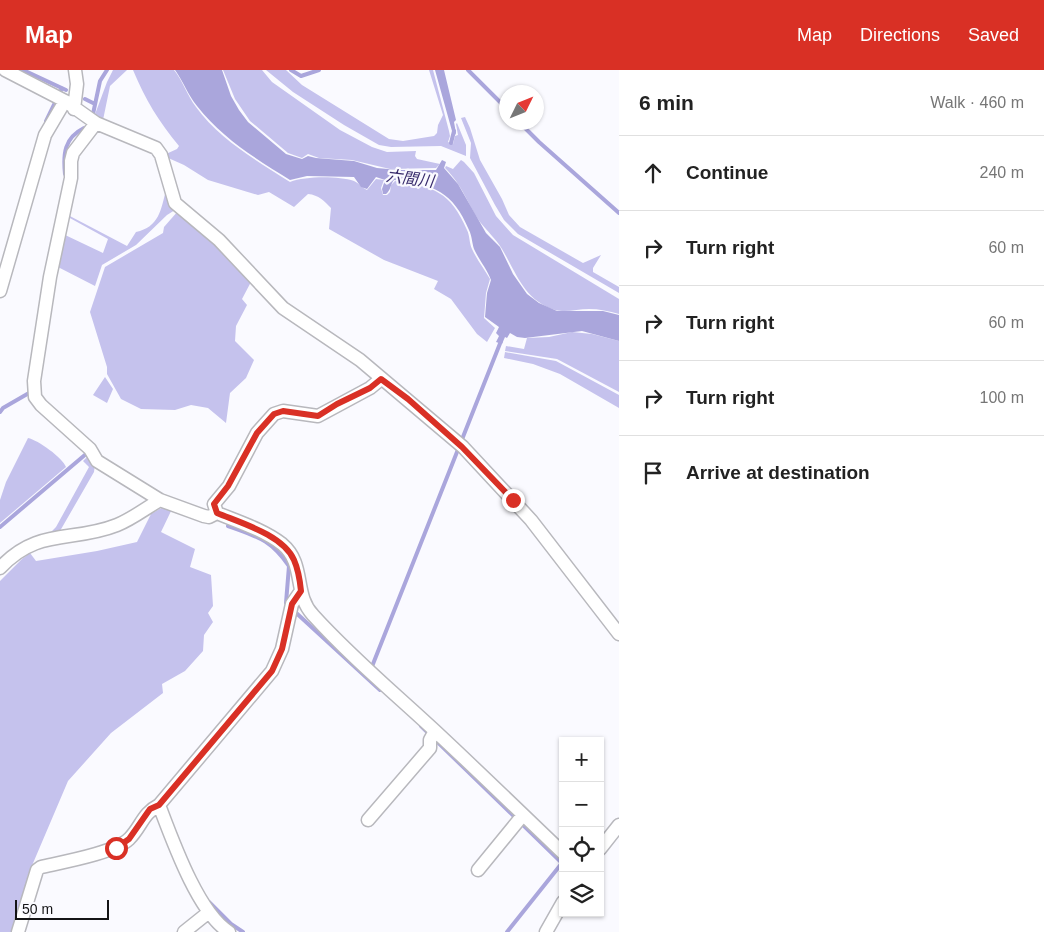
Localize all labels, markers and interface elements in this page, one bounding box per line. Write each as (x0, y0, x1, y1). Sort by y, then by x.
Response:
text: Map (25, 21, 73, 48)
text: Map (797, 25, 832, 45)
text: Directions (860, 25, 940, 45)
text: Saved (968, 25, 1019, 45)
north arrow (499, 85, 544, 130)
text: 6 min (639, 91, 694, 114)
text: Walk · 460 m (930, 94, 1024, 111)
icon: ahead (639, 159, 667, 187)
text: Continue (686, 162, 768, 183)
text: 240 m (980, 164, 1024, 181)
water label: 六間川 (385, 167, 437, 190)
icon: right (639, 234, 667, 262)
text: Turn right (686, 237, 774, 258)
text: 60 m (988, 239, 1024, 256)
icon: right (639, 309, 667, 337)
text: Turn right (686, 312, 774, 333)
text: 60 m (988, 314, 1024, 331)
icon: right (639, 384, 667, 412)
text: Turn right (686, 387, 774, 408)
text: 100 m (980, 389, 1024, 406)
icon: arrive (639, 459, 667, 487)
text: Arrive at destination (686, 462, 870, 483)
route end (502, 489, 525, 512)
map controls (559, 737, 604, 917)
button: + (559, 737, 604, 782)
button: − (559, 782, 604, 827)
button: locate (559, 827, 604, 872)
route start (105, 837, 128, 860)
button: layers (559, 872, 604, 917)
scale bar (15, 897, 109, 920)
text: 50 m (22, 901, 53, 917)

